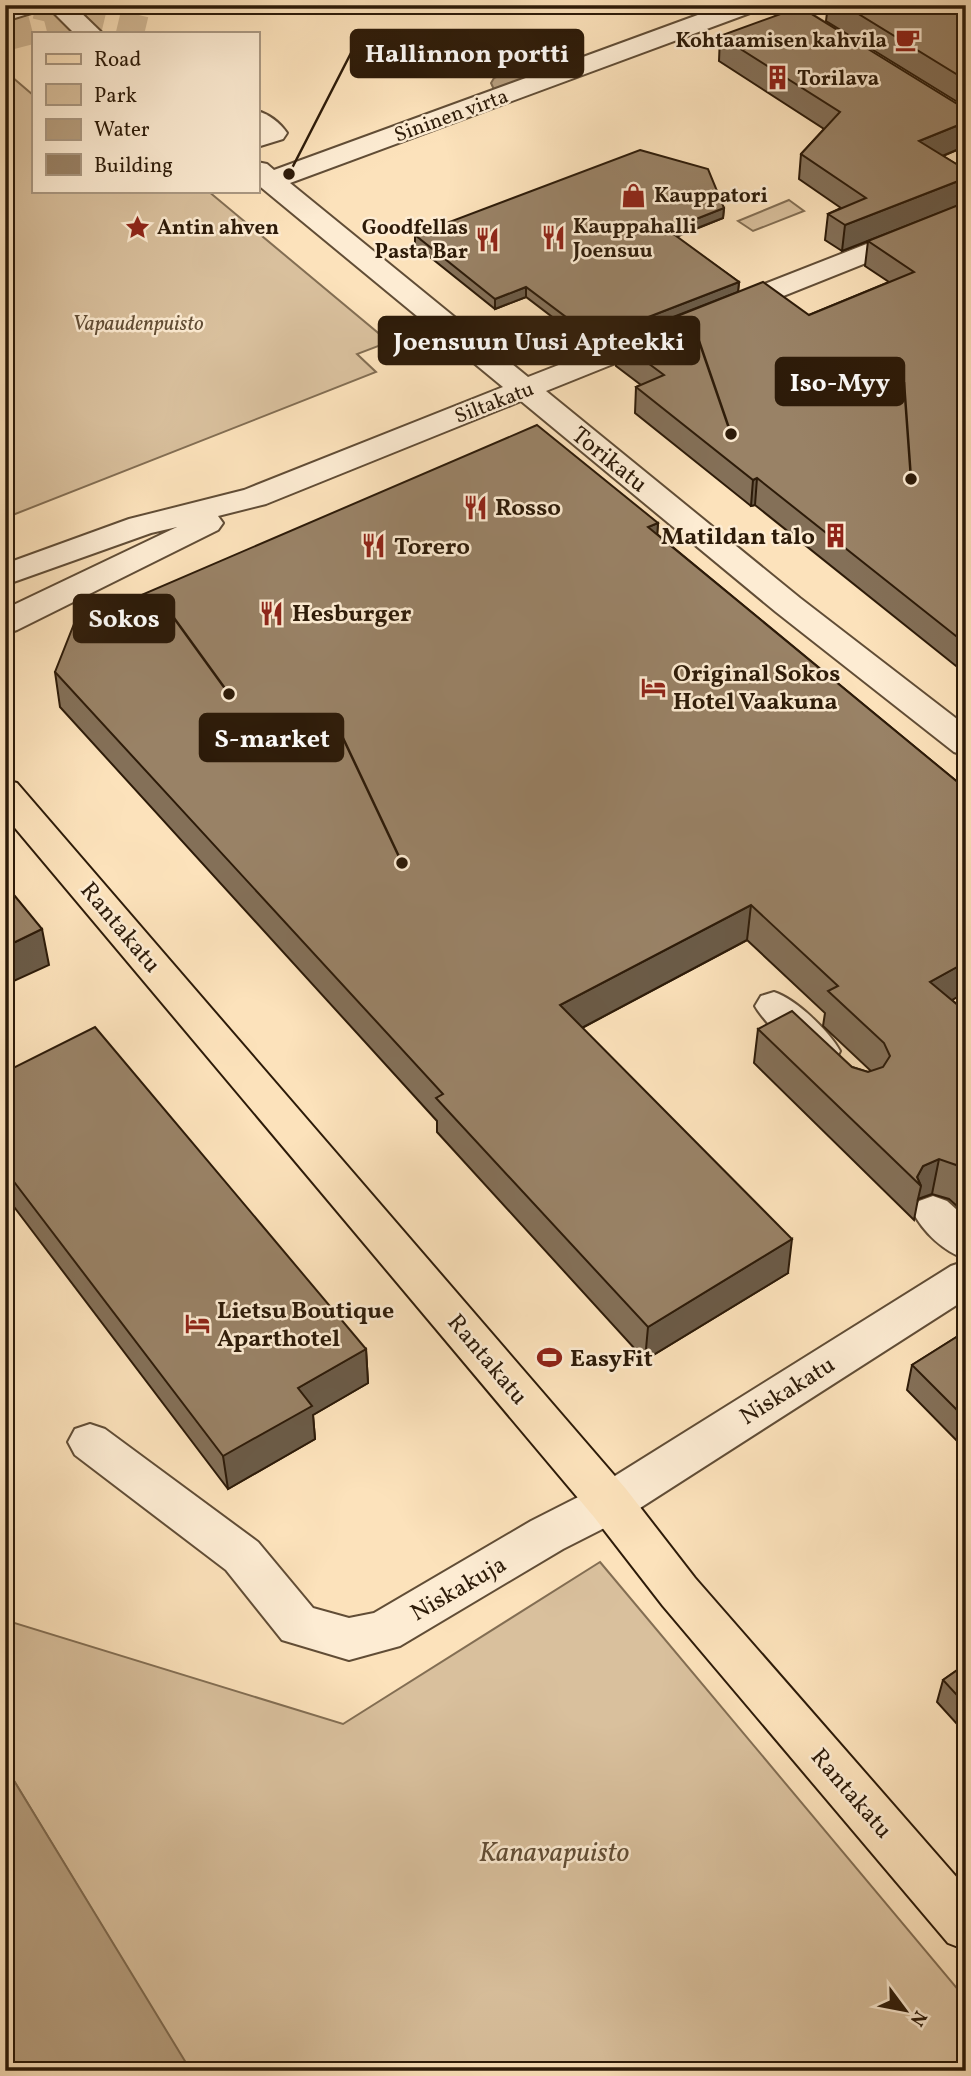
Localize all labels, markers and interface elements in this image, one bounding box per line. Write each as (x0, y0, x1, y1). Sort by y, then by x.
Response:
cafe icon: Kohtaamisen kahvila (893, 26, 921, 54)
place label: Kohtaamisen kahvila (675, 27, 887, 56)
callout: Hallinnon portti (351, 30, 583, 77)
legend (32, 32, 259, 192)
text: Hallinnon portti (365, 37, 569, 73)
text: Road (94, 46, 141, 75)
building icon: Torilava (763, 64, 791, 92)
place label: Torilava (797, 65, 879, 94)
text: Park (94, 82, 137, 111)
street label: Sininen virta (390, 82, 513, 150)
text: Water (94, 116, 150, 145)
text: Building (94, 152, 173, 181)
shop icon: Kauppatori (620, 181, 648, 209)
place label: Kauppatori (654, 182, 768, 211)
place icon: Antin ahven (123, 213, 151, 241)
place label: Kauppahalli Joensuu (572, 213, 697, 266)
place label: Antin ahven (157, 214, 279, 243)
place label: Goodfellas Pasta Bar (362, 214, 468, 267)
restaurant icon: Kauppahalli Joensuu (539, 224, 567, 252)
restaurant icon: Goodfellas Pasta Bar (474, 225, 502, 253)
park label: Vapaudenpuisto (73, 310, 204, 339)
callout: Joensuun Uusi Apteekki (379, 317, 699, 364)
text: Joensuun Uusi Apteekki (392, 325, 685, 361)
callout: Iso-Myy (776, 358, 904, 405)
text: Iso-Myy (790, 366, 891, 402)
street label: Siltakatu (451, 375, 538, 432)
street label: Torikatu (563, 419, 654, 502)
place label: Rosso (495, 492, 561, 526)
restaurant icon: Rosso (461, 493, 489, 521)
place label: Matildan talo (661, 521, 815, 555)
building icon: Matildan talo (821, 522, 849, 550)
place label: Torero (394, 531, 470, 565)
restaurant icon: Torero (360, 532, 388, 560)
callout: Sokos (74, 595, 174, 642)
place label: Hesburger (292, 598, 411, 632)
restaurant icon: Hesburger (258, 599, 286, 627)
text: Sokos (88, 602, 160, 638)
place label: Original Sokos Hotel Vaakuna (673, 658, 840, 720)
hotel icon: Original Sokos Hotel Vaakuna (639, 673, 667, 701)
callout: S-market (200, 714, 343, 761)
text: S-market (214, 722, 330, 758)
street label: Rantakatu (71, 875, 168, 981)
place label: Lietsu Boutique Aparthotel (217, 1295, 394, 1357)
street label: Rantakatu (438, 1307, 535, 1413)
hotel icon: Lietsu Boutique Aparthotel (183, 1310, 211, 1338)
place label: EasyFit (570, 1343, 653, 1377)
sports icon: EasyFit (536, 1344, 564, 1372)
street label: Niskakatu (734, 1349, 842, 1434)
street label: Niskakuja (405, 1549, 513, 1631)
street label: Rantakatu (802, 1742, 899, 1847)
park label: Kanavapuisto (479, 1834, 630, 1873)
north arrow (870, 1974, 940, 2044)
text: N (903, 2005, 932, 2031)

